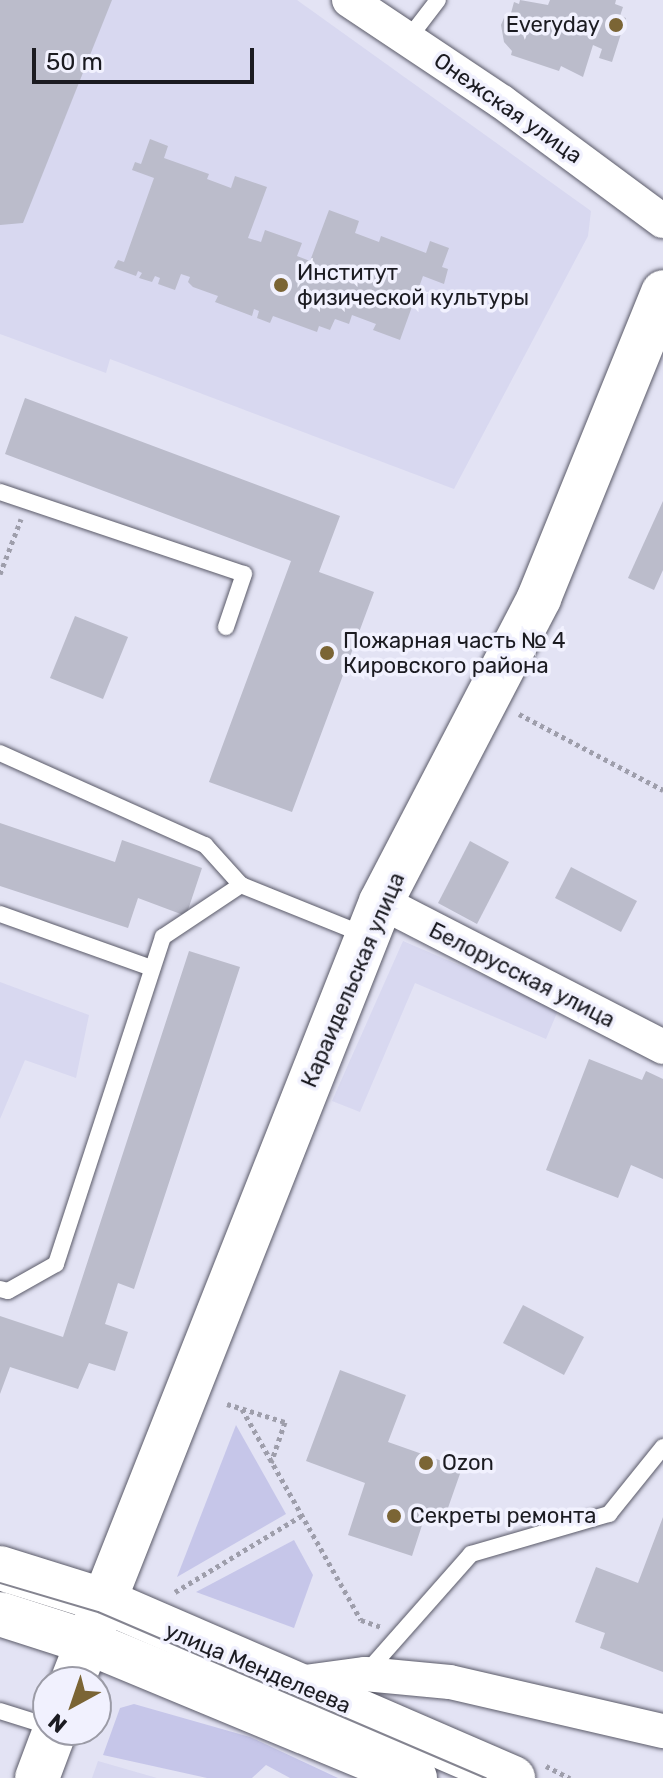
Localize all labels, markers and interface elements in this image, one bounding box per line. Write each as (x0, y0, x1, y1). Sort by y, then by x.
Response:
place label: Everyday (506, 12, 600, 38)
marker: Everyday (607, 16, 625, 34)
scale bar (36, 32, 258, 82)
street label: Онежская улица (429, 47, 587, 169)
text: 50 m (46, 48, 103, 76)
place label: Институт физической культуры (297, 259, 529, 310)
marker: Институт физической культуры (272, 276, 290, 294)
place label: Пожарная часть № 4 Кировского района (343, 627, 566, 678)
marker: Пожарная часть № 4 Кировского района (318, 644, 336, 662)
street label: Караидельская улица (296, 869, 410, 1091)
street label: Белорусская улица (425, 917, 619, 1033)
place label: Ozon (442, 1450, 494, 1476)
marker: Ozon (417, 1454, 435, 1472)
place label: Секреты ремонта (410, 1503, 596, 1529)
marker: Секреты ремонта (385, 1507, 403, 1525)
street label: улица Менделеева (161, 1617, 355, 1719)
north arrow (32, 1666, 112, 1746)
text: N (43, 1708, 72, 1739)

